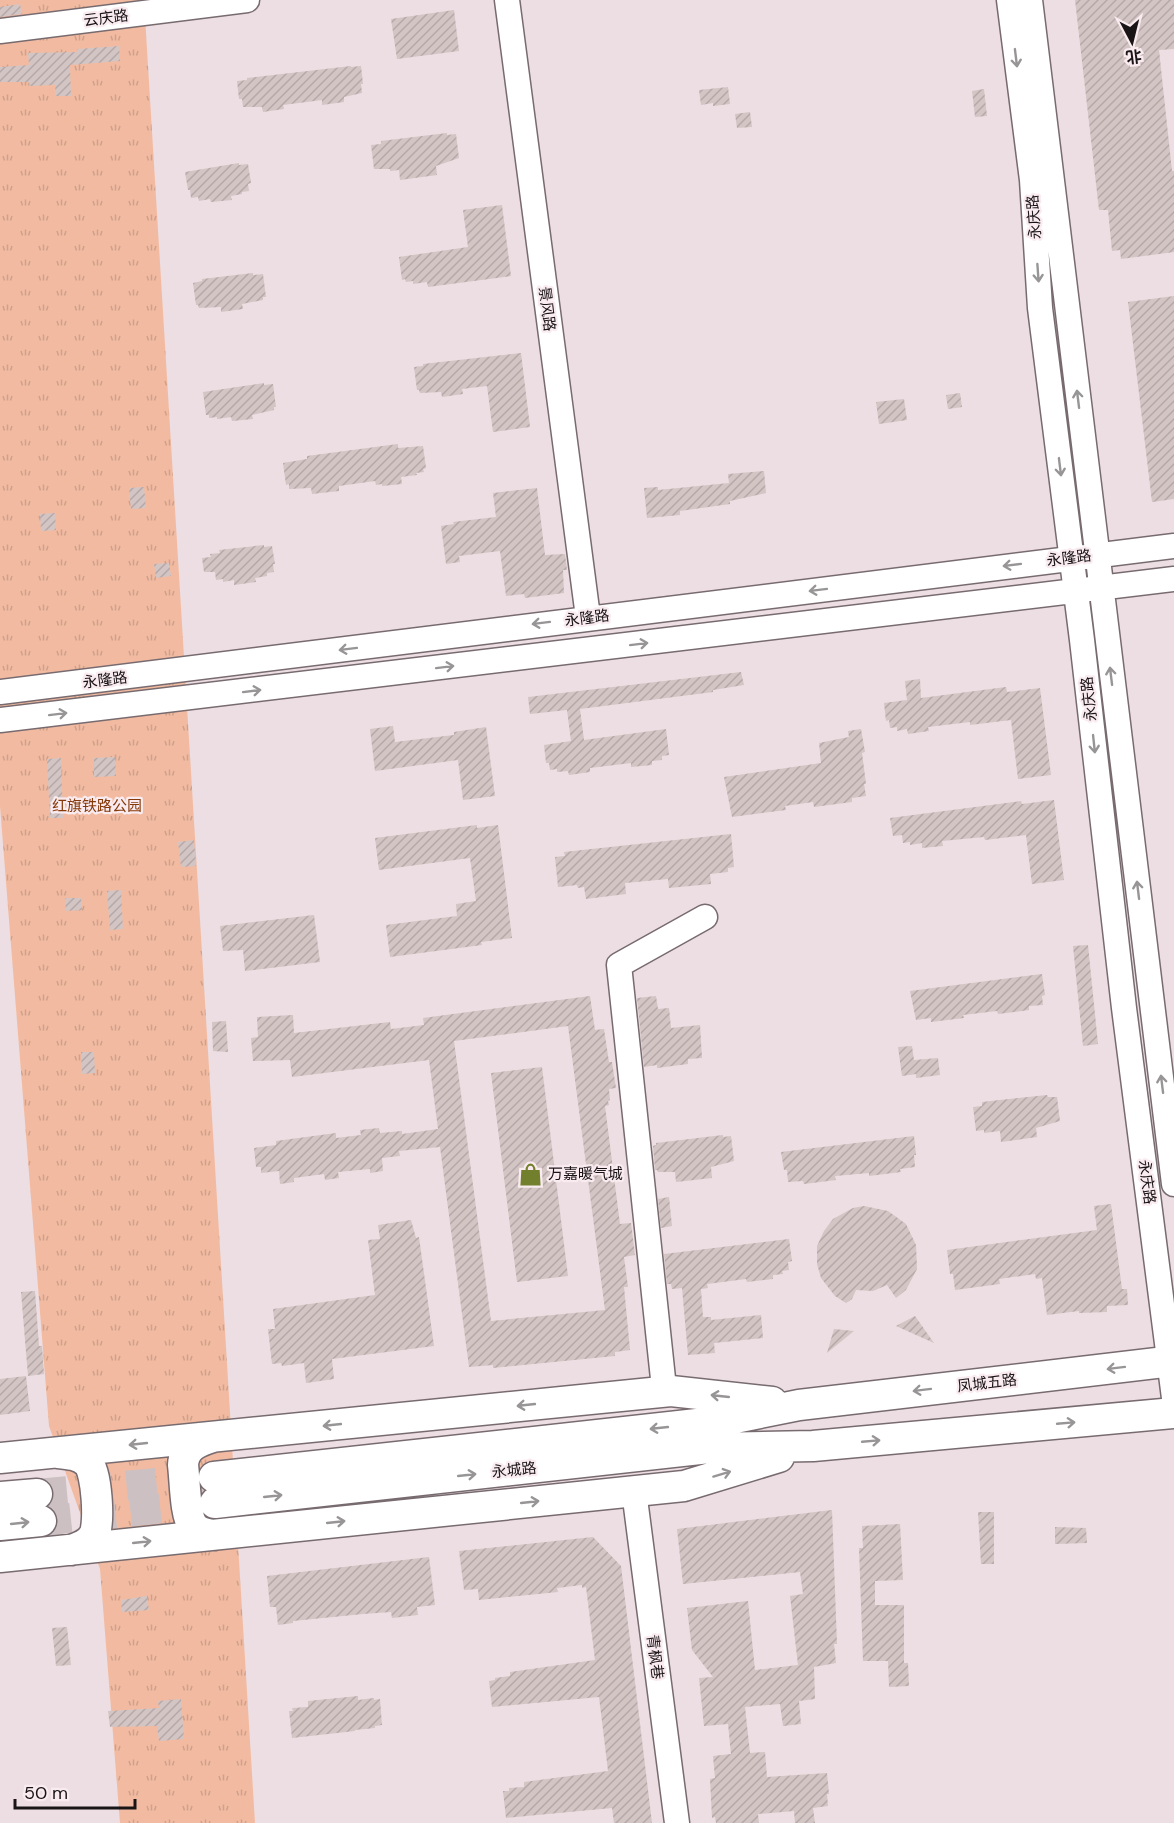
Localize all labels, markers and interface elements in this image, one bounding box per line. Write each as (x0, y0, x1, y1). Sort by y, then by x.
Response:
street label: 云庆路 (82, 5, 130, 31)
north arrow (1102, 12, 1162, 72)
text: 北 (1125, 45, 1143, 68)
one-way arrow (1011, 48, 1022, 67)
street label: 永庆路 (1022, 194, 1046, 240)
one-way arrow (1033, 262, 1044, 282)
street label: 景风路 (534, 285, 560, 333)
one-way arrow (1072, 390, 1083, 409)
one-way arrow (1055, 456, 1066, 476)
street label: 永隆路 (1045, 545, 1093, 571)
one-way arrow (1002, 560, 1022, 571)
one-way arrow (809, 585, 829, 596)
street label: 永隆路 (563, 605, 611, 631)
one-way arrow (532, 618, 552, 629)
one-way arrow (628, 638, 648, 649)
one-way arrow (339, 643, 358, 654)
one-way arrow (435, 661, 455, 672)
street label: 永隆路 (81, 667, 129, 693)
one-way arrow (1106, 667, 1117, 686)
street label: 永庆路 (1077, 676, 1101, 722)
one-way arrow (241, 685, 261, 696)
one-way arrow (48, 708, 68, 719)
one-way arrow (1089, 733, 1100, 753)
park label: 红旗铁路公园 (52, 796, 142, 816)
one-way arrow (1132, 881, 1143, 901)
one-way arrow (1156, 1074, 1167, 1094)
street label: 永庆路 (1134, 1158, 1160, 1206)
shop icon: 万嘉暖气城 (517, 1161, 543, 1187)
place label: 万嘉暖气城 (548, 1164, 623, 1184)
one-way arrow (1106, 1362, 1126, 1373)
street label: 凤城五路 (956, 1369, 1018, 1397)
one-way arrow (913, 1385, 933, 1396)
one-way arrow (711, 1390, 731, 1401)
one-way arrow (517, 1400, 537, 1411)
one-way arrow (1055, 1417, 1075, 1428)
one-way arrow (323, 1420, 343, 1431)
one-way arrow (649, 1423, 669, 1434)
one-way arrow (861, 1435, 881, 1446)
one-way arrow (129, 1439, 149, 1450)
street label: 永城路 (491, 1458, 537, 1482)
one-way arrow (712, 1468, 731, 1479)
one-way arrow (457, 1469, 477, 1480)
one-way arrow (263, 1490, 283, 1501)
one-way arrow (519, 1496, 539, 1507)
one-way arrow (325, 1516, 345, 1527)
one-way arrow (10, 1517, 30, 1528)
one-way arrow (131, 1536, 151, 1547)
street label: 青枫巷 (642, 1633, 668, 1681)
scale bar (15, 1772, 135, 1810)
text: 50 m (24, 1781, 68, 1805)

